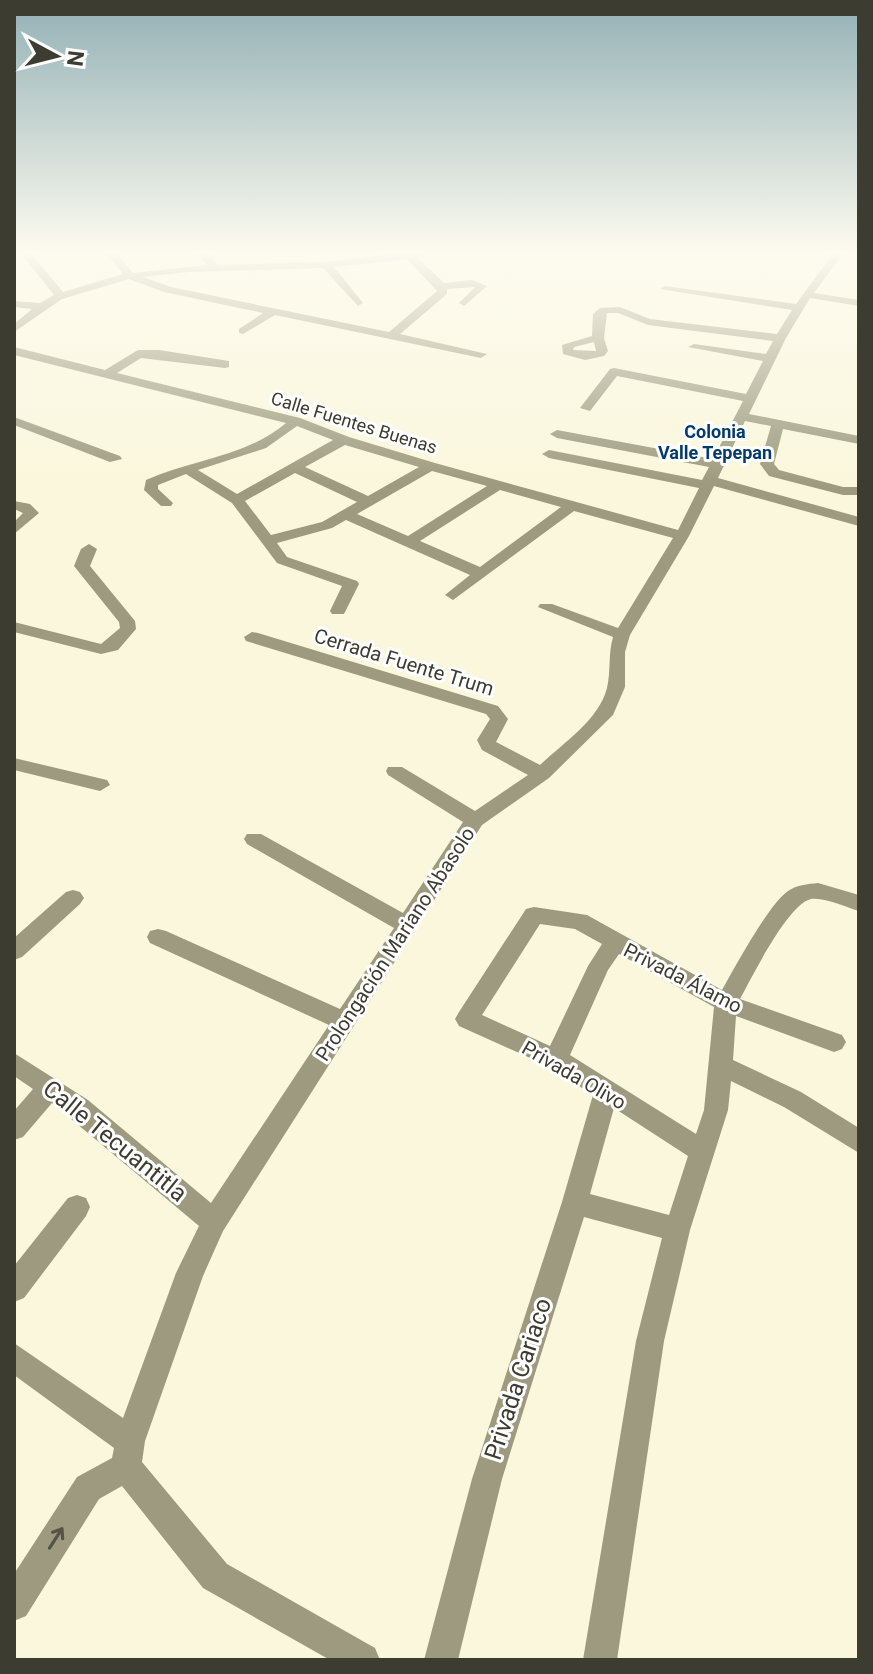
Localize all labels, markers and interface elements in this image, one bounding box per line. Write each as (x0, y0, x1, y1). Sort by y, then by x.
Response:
north arrow (16, 16, 96, 96)
text: N (62, 49, 89, 68)
street label: Calle Fuentes Buenas (269, 387, 440, 458)
district label: Colonia Valle Tepepan (658, 421, 772, 463)
street label: Cerrada Fuente Trum (311, 623, 497, 701)
street label: Prolongación Mariano Abasolo (310, 822, 480, 1066)
street label: Privada Álamo (620, 938, 746, 1018)
street label: Privada Olivo (518, 1036, 630, 1114)
street label: Calle Tecuantitla (37, 1074, 193, 1208)
street label: Privada Cariaco (479, 1295, 557, 1463)
one-way arrow (49, 1527, 65, 1550)

